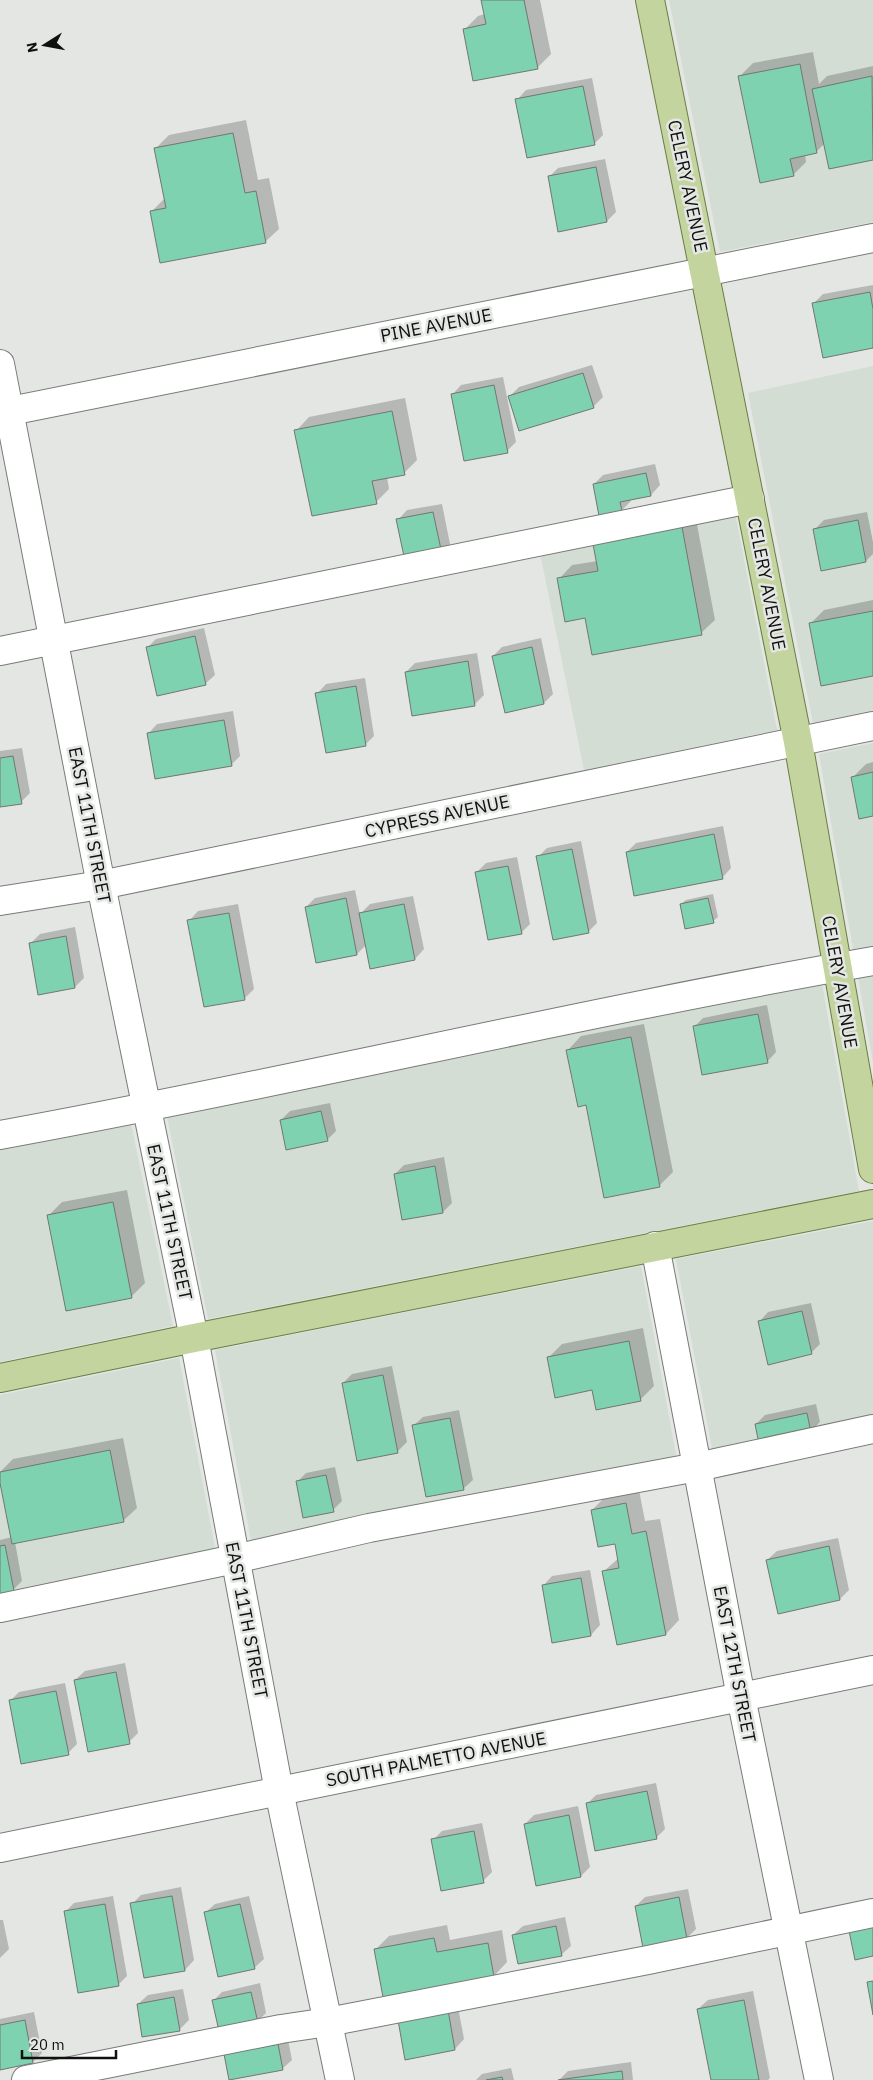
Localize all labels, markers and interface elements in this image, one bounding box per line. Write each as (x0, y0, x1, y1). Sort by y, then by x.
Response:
north arrow (20, 20, 70, 70)
text: N (22, 41, 42, 54)
street label: CELERY AVENUE (663, 118, 713, 254)
street label: PINE AVENUE (378, 303, 494, 347)
street label: CELERY AVENUE (743, 516, 791, 652)
street label: EAST 11TH STREET (64, 745, 116, 905)
street label: CYPRESS AVENUE (363, 789, 511, 843)
street label: CELERY AVENUE (817, 914, 863, 1050)
street label: EAST 11TH STREET (142, 1142, 198, 1302)
street label: EAST 11TH STREET (221, 1540, 273, 1700)
street label: EAST 12TH STREET (709, 1584, 761, 1744)
street label: SOUTH PALMETTO AVENUE (324, 1726, 548, 1792)
scale bar (22, 2028, 116, 2060)
text: 20 m (30, 2035, 65, 2054)

